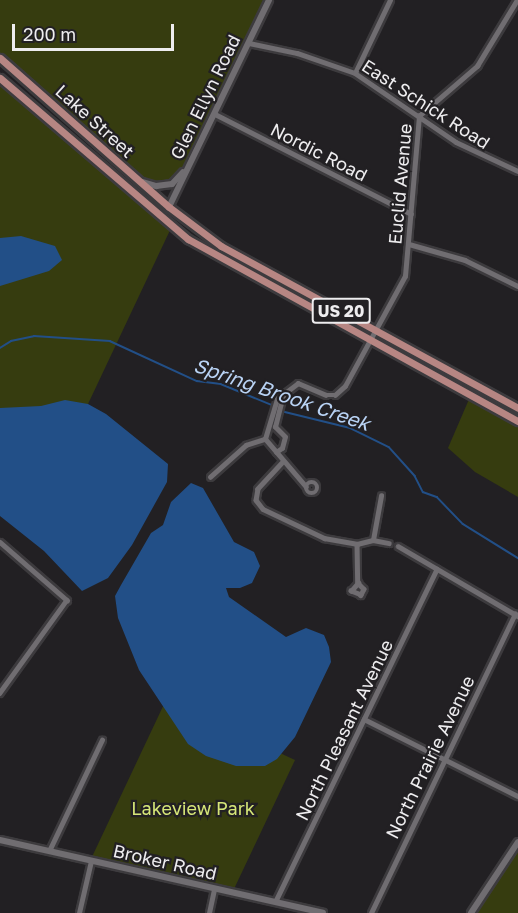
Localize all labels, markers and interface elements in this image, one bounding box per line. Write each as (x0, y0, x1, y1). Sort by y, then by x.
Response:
scale bar (15, 12, 177, 50)
text: 200 m (23, 23, 76, 45)
street label: Glen Ellyn Road (165, 31, 245, 163)
street label: East Schick Road (358, 55, 494, 153)
street label: Lake Street (51, 80, 139, 162)
street label: Nordic Road (267, 118, 371, 186)
street label: Euclid Avenue (384, 123, 416, 245)
road number: US 20 (311, 298, 371, 324)
water label: Spring Brook Creek (191, 353, 373, 435)
street label: North Pleasant Avenue (291, 636, 397, 824)
street label: North Prairie Avenue (381, 672, 479, 842)
park label: Lakeview Park (131, 797, 255, 819)
street label: Broker Road (111, 840, 219, 884)

